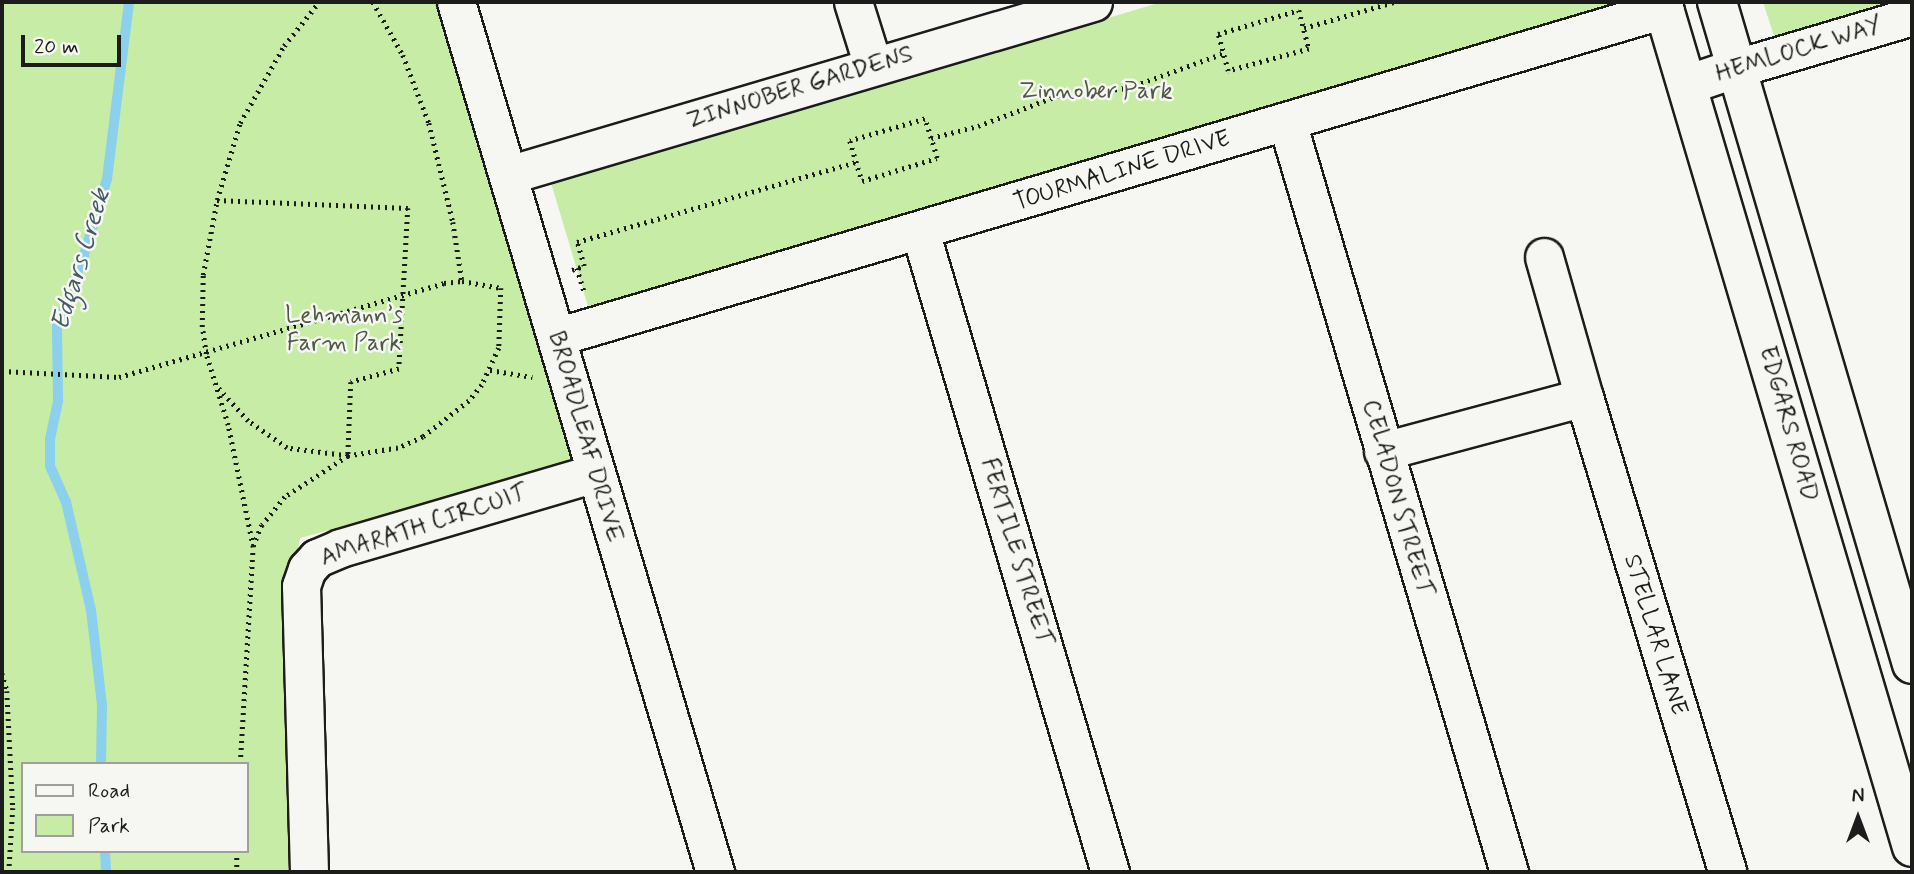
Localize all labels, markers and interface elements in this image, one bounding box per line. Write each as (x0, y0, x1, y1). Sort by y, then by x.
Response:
street label: HEMLOCK WAY (1713, 11, 1885, 89)
scale bar (24, 21, 124, 65)
text: 20 m (34, 33, 79, 61)
street label: ZINNOBER GARDENS (683, 40, 917, 136)
park label: Zinnober Park (1020, 78, 1172, 106)
street label: TOURMALINE DRIVE (1005, 123, 1239, 219)
water label: Edgars Creek (46, 185, 118, 335)
park label: Lehmann’s Farm Park (285, 302, 403, 358)
street label: BROADLEAF DRIVE (541, 327, 629, 547)
street label: EDGARS ROAD (1752, 344, 1824, 504)
street label: CELADON STREET (1355, 396, 1439, 600)
street label: FERTILE STREET (974, 454, 1058, 650)
street label: AMARATH CIRCUIT (319, 480, 529, 572)
street label: STELLAR LANE (1616, 549, 1694, 721)
legend (21, 762, 248, 853)
text: Road (88, 777, 130, 805)
north arrow (1823, 783, 1893, 853)
text: N (1852, 784, 1864, 809)
text: Park (88, 812, 130, 840)

